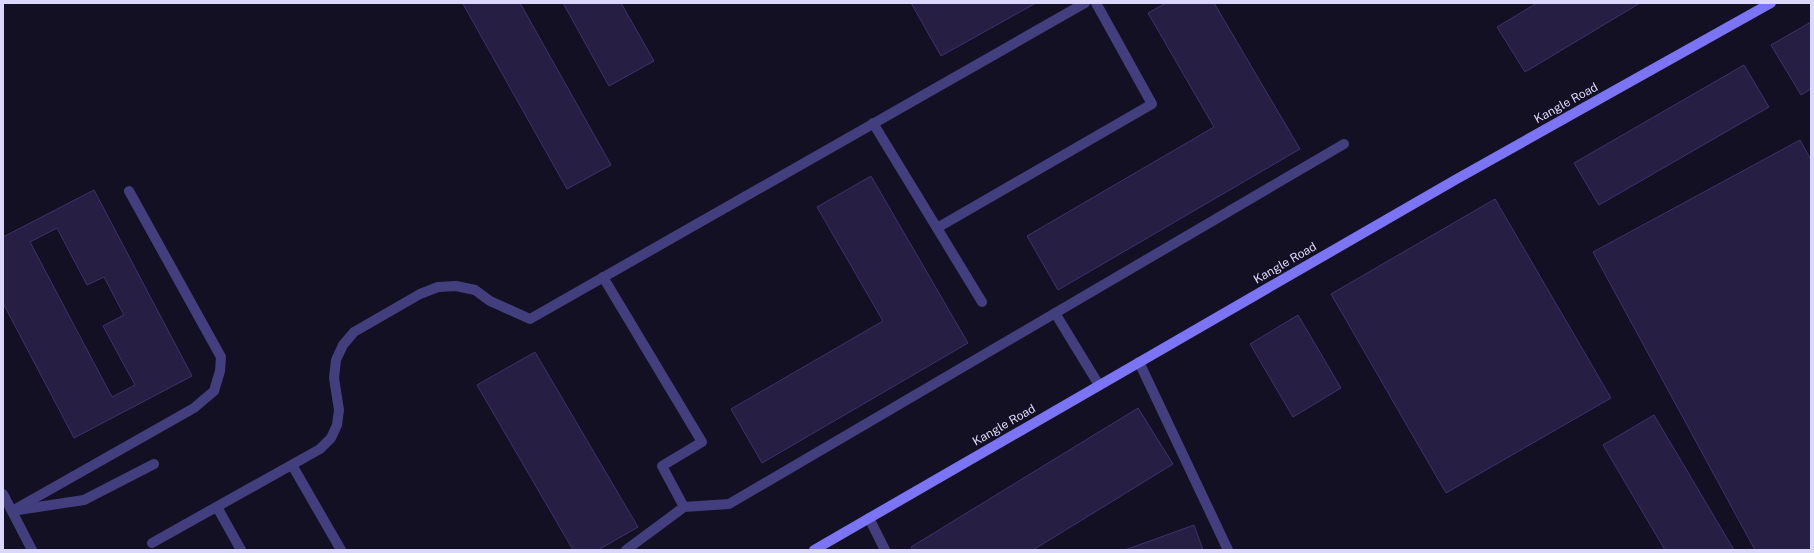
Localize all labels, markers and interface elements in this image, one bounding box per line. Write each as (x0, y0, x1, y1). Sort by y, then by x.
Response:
street label: Kangle Road (1532, 80, 1600, 126)
street label: Kangle Road (1251, 239, 1319, 287)
street label: Kangle Road (970, 401, 1038, 449)

